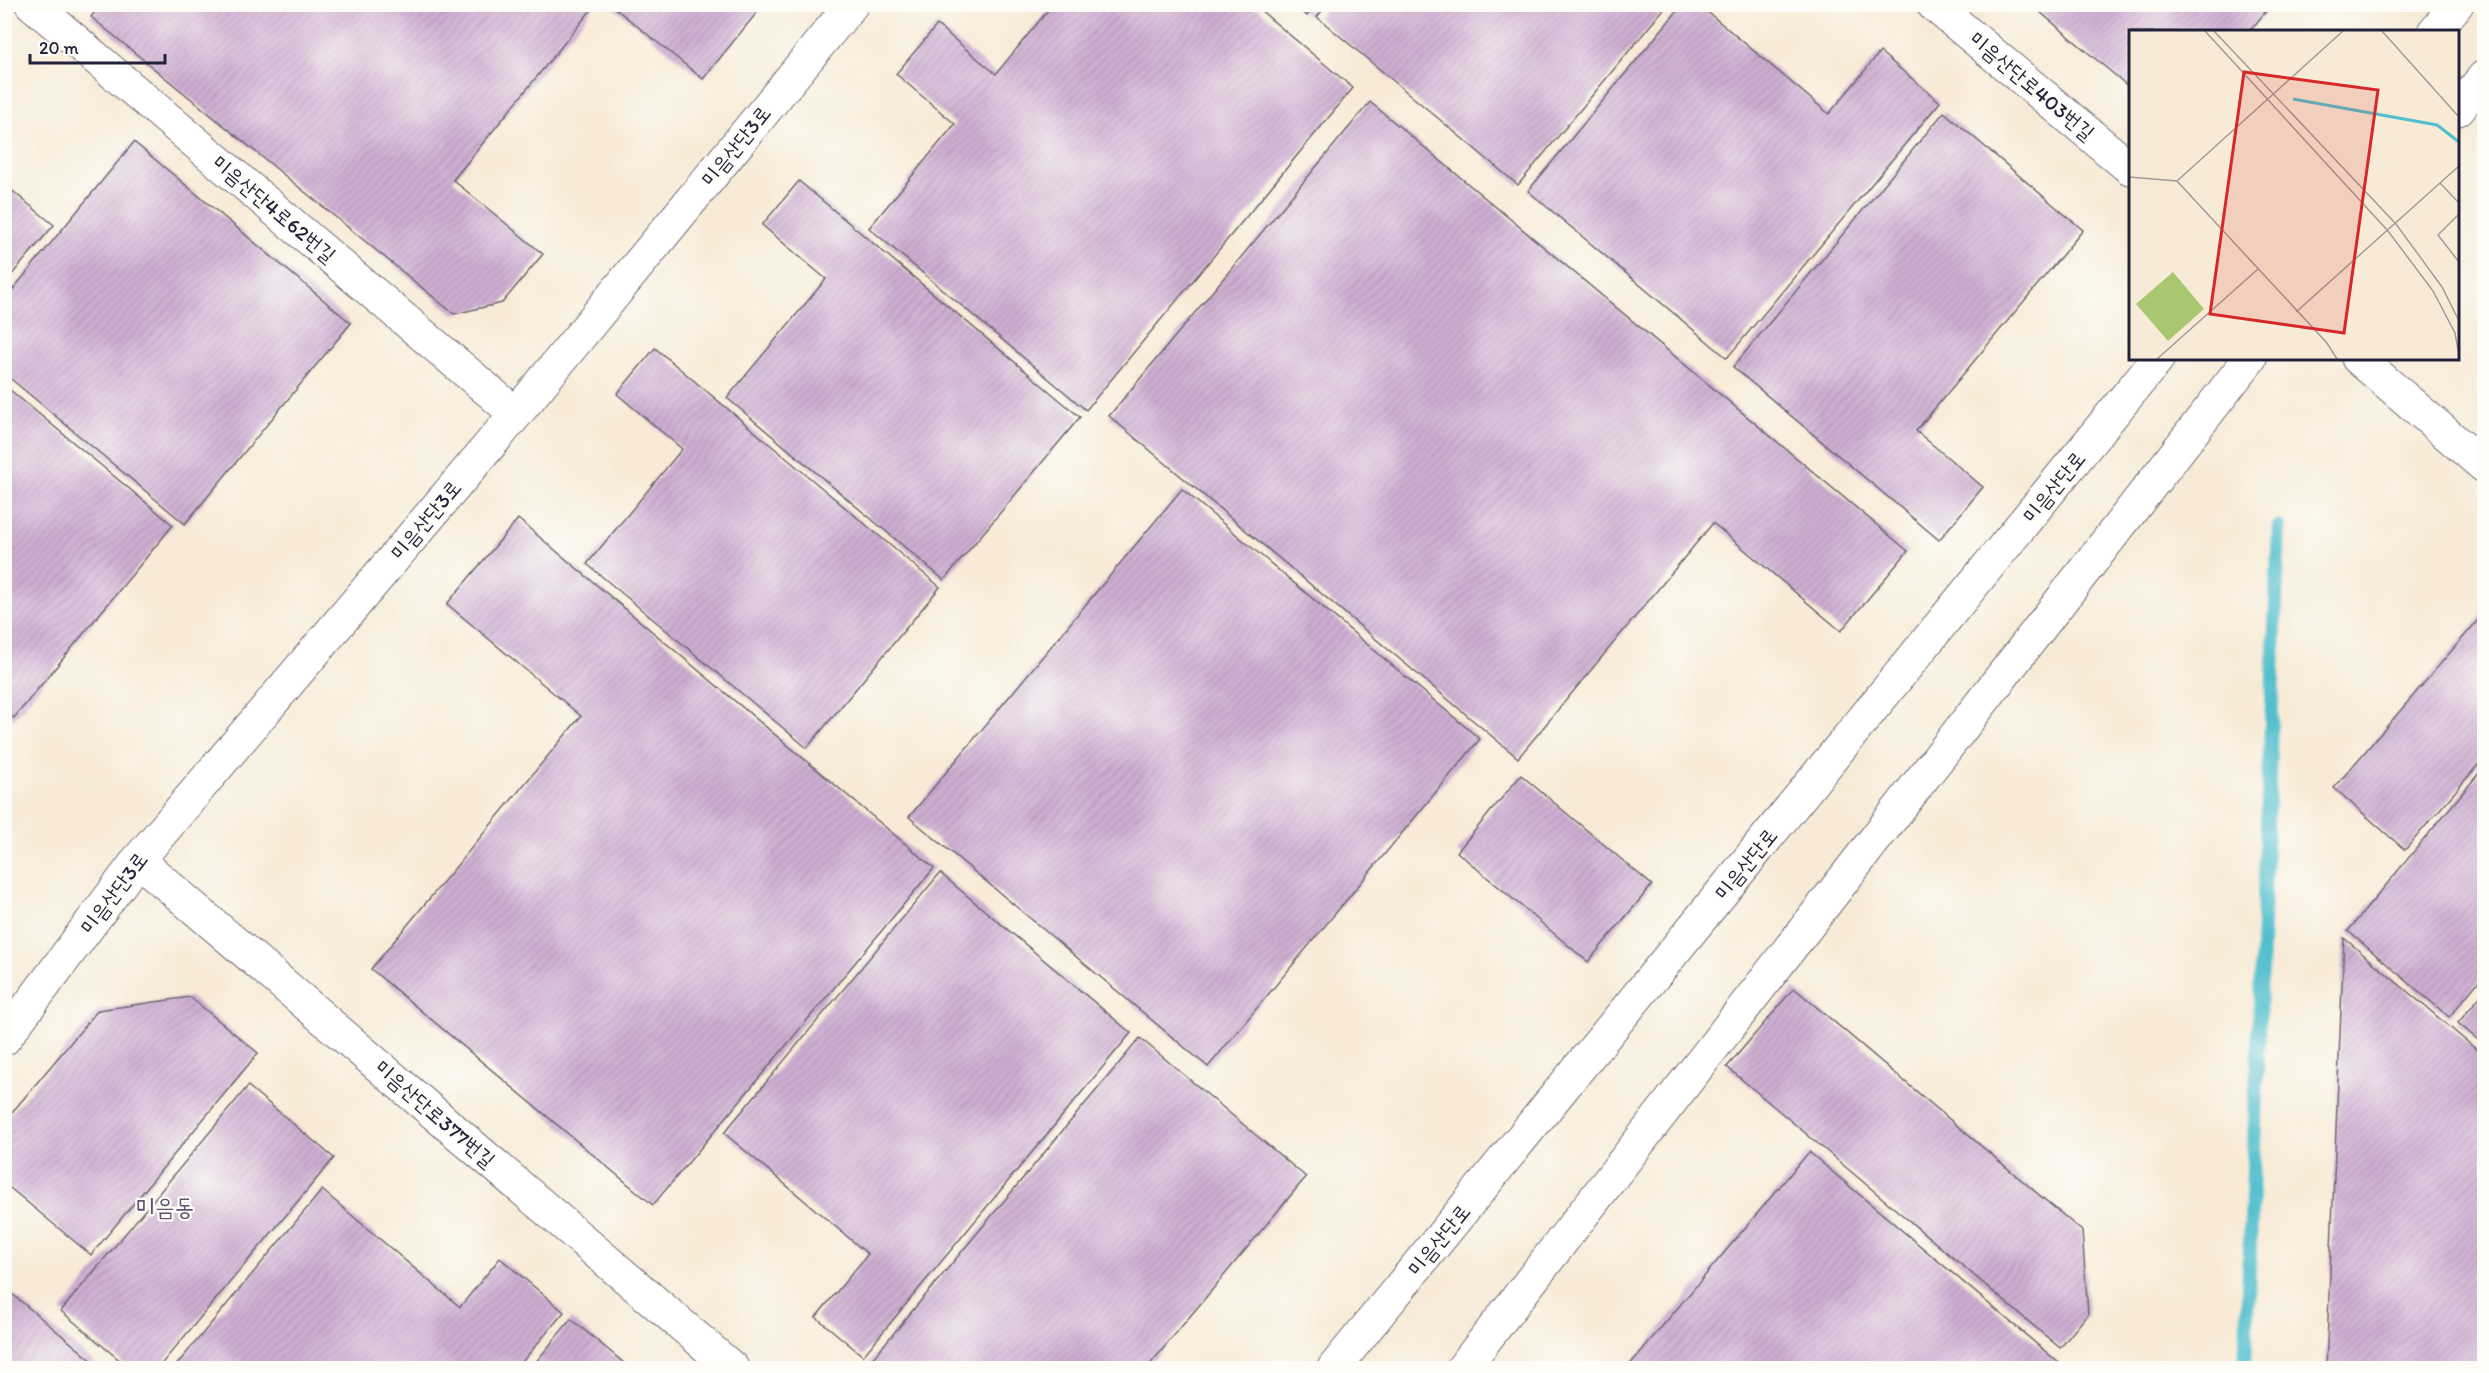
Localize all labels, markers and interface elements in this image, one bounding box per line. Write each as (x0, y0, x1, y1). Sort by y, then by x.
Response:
street label: 미음산단로403번길 (1965, 26, 2100, 145)
scale bar (30, 27, 165, 65)
inset map (2129, 30, 2459, 360)
text: 20 m (39, 37, 79, 59)
street label: 미음산단3로 (696, 101, 776, 191)
street label: 미음산단4로62번길 (208, 150, 341, 267)
street label: 미음산단로 (2017, 446, 2090, 527)
street label: 미음산단3로 (385, 475, 466, 564)
street label: 미음산단로 (1709, 823, 1782, 904)
street label: 미음산단3로 (75, 847, 152, 939)
street label: 미음산단로377번길 (370, 1055, 500, 1173)
district label: 미음동 (136, 1192, 194, 1221)
street label: 미음산단로 (1402, 1199, 1475, 1280)

